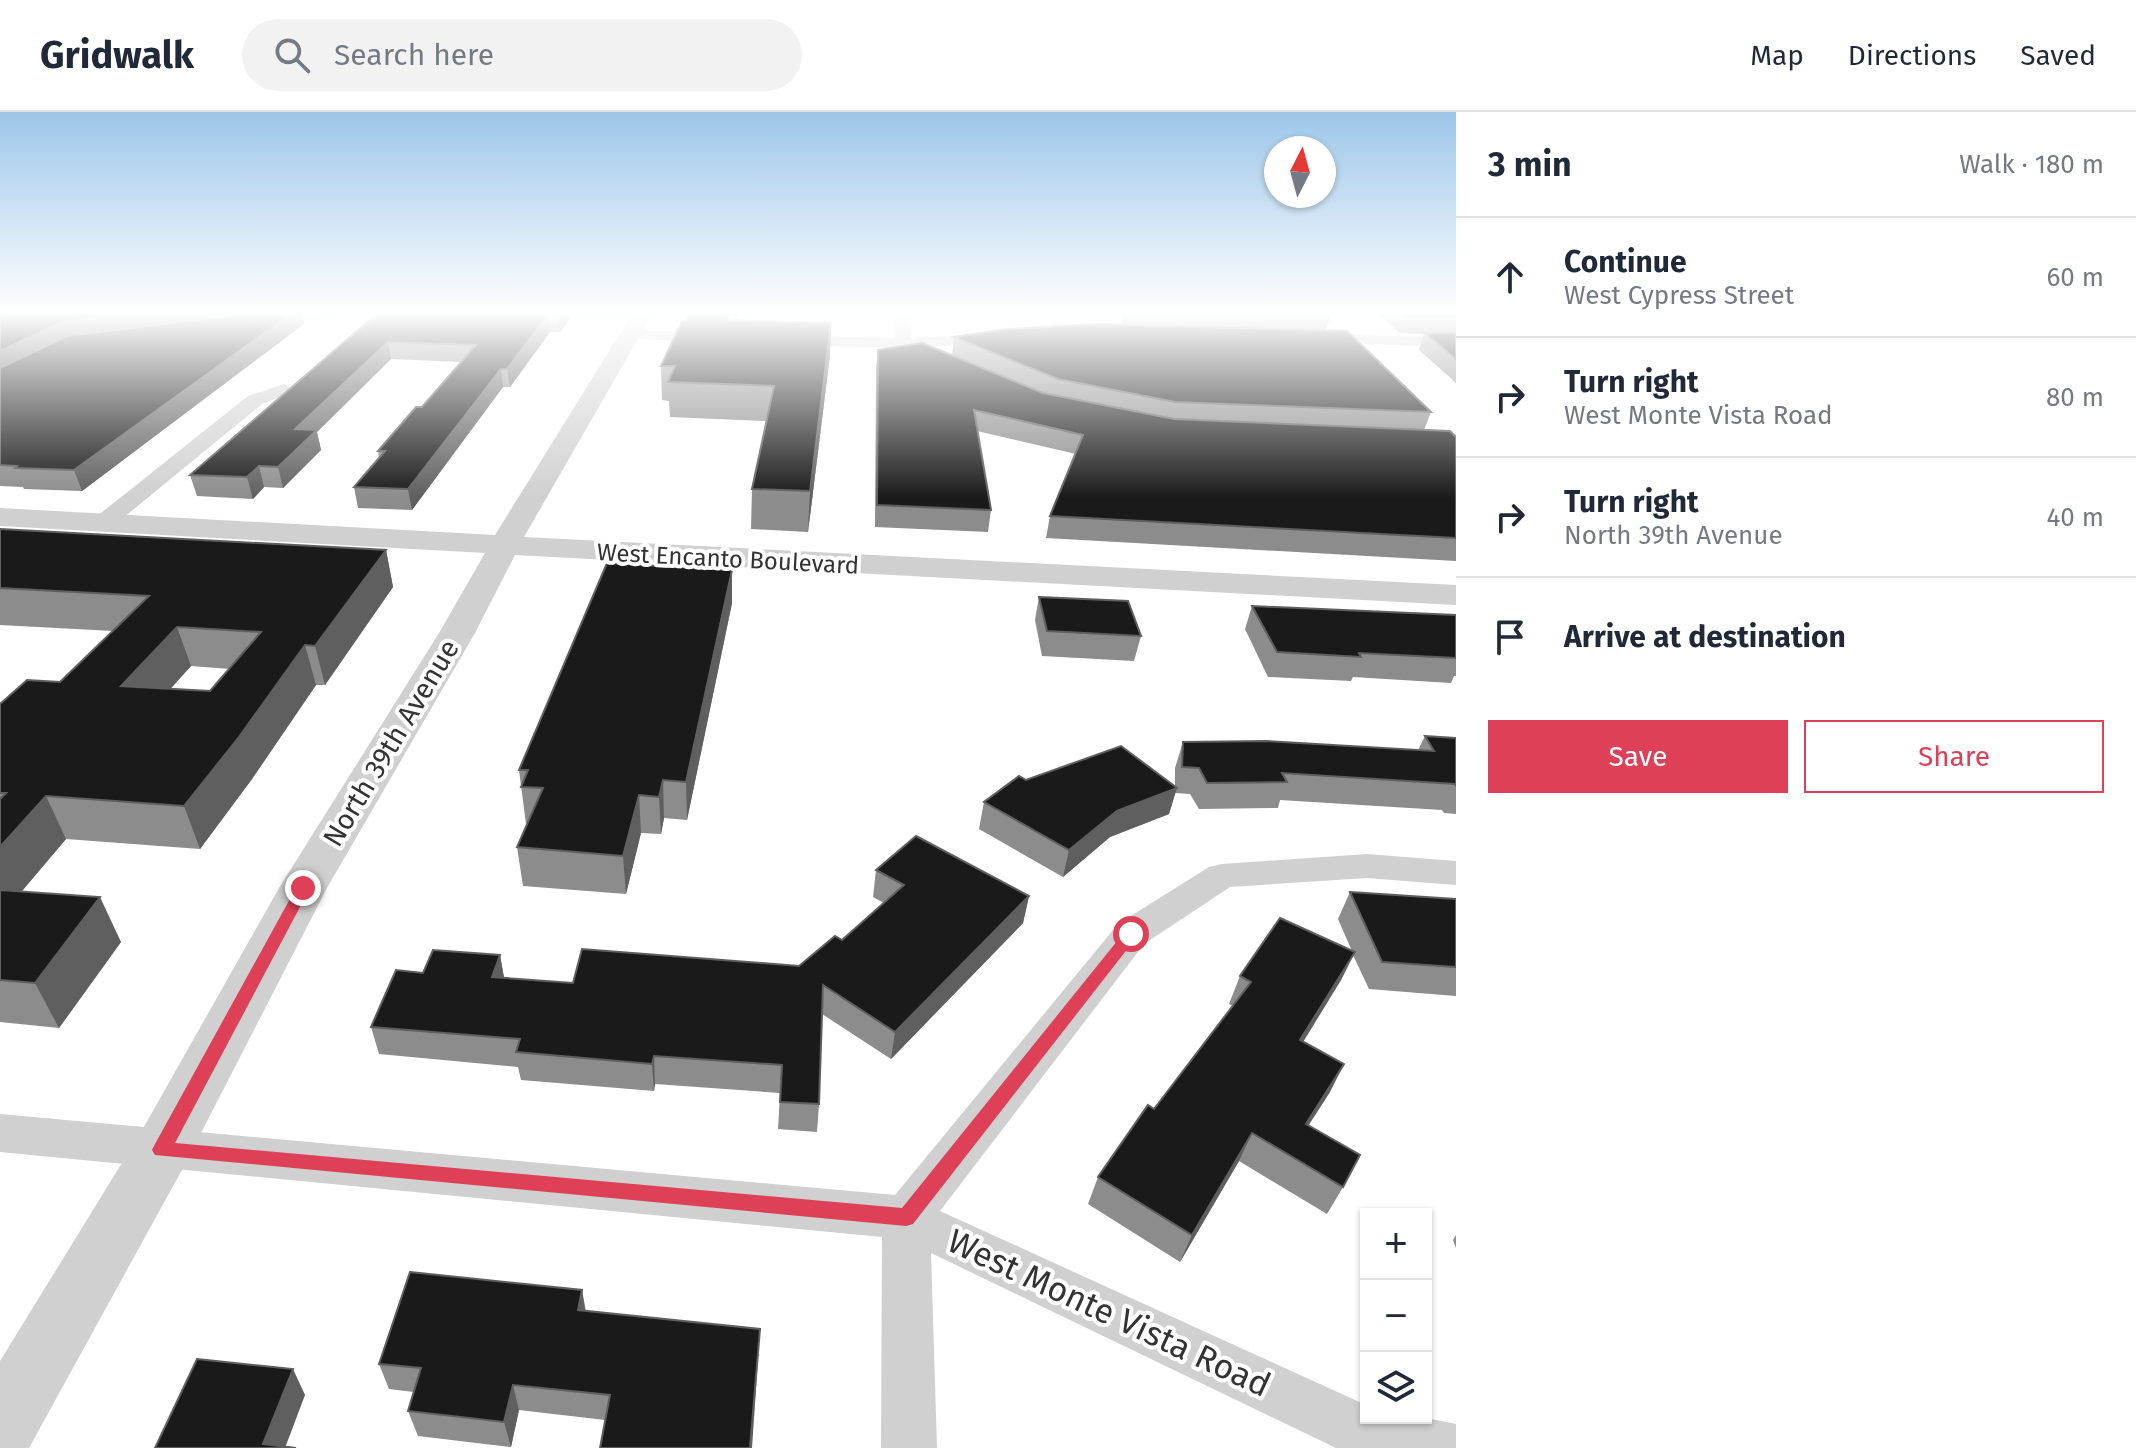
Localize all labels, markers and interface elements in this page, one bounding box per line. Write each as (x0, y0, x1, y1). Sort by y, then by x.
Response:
search box (242, 19, 802, 91)
text: Gridwalk (40, 32, 194, 78)
icon: search (270, 33, 314, 77)
text: Search here (334, 37, 494, 73)
text: Map (1750, 39, 1804, 72)
text: Directions (1848, 39, 1976, 72)
text: Saved (2020, 39, 2096, 72)
north arrow (1264, 136, 1336, 208)
text: 3 min (1488, 144, 1572, 185)
text: Walk · 180 m (1959, 149, 2104, 180)
text: Continue (1564, 244, 1687, 280)
icon: ahead (1488, 255, 1532, 299)
text: 60 m (2046, 262, 2104, 293)
text: West Cypress Street (1564, 280, 1794, 311)
text: Turn right (1564, 364, 1699, 400)
icon: right (1488, 375, 1532, 419)
text: 80 m (2046, 382, 2104, 413)
text: West Monte Vista Road (1564, 400, 1833, 431)
text: Turn right (1564, 484, 1699, 520)
icon: right (1488, 495, 1532, 539)
text: 40 m (2046, 502, 2104, 533)
text: North 39th Avenue (1564, 520, 1783, 551)
street label: West Encanto Boulevard (596, 538, 860, 580)
icon: arrive (1488, 615, 1532, 659)
text: Arrive at destination (1564, 619, 1846, 655)
street label: North 39th Avenue (316, 634, 466, 852)
button: Save (1488, 720, 1788, 793)
button: Share (1804, 720, 2104, 793)
route end (285, 870, 321, 906)
route start (1113, 916, 1149, 952)
map controls (1360, 1208, 1432, 1424)
button: + (1360, 1208, 1432, 1280)
street label: West Monte Vista Road (941, 1220, 1277, 1406)
button: − (1360, 1280, 1432, 1352)
button: layers (1360, 1352, 1432, 1424)

